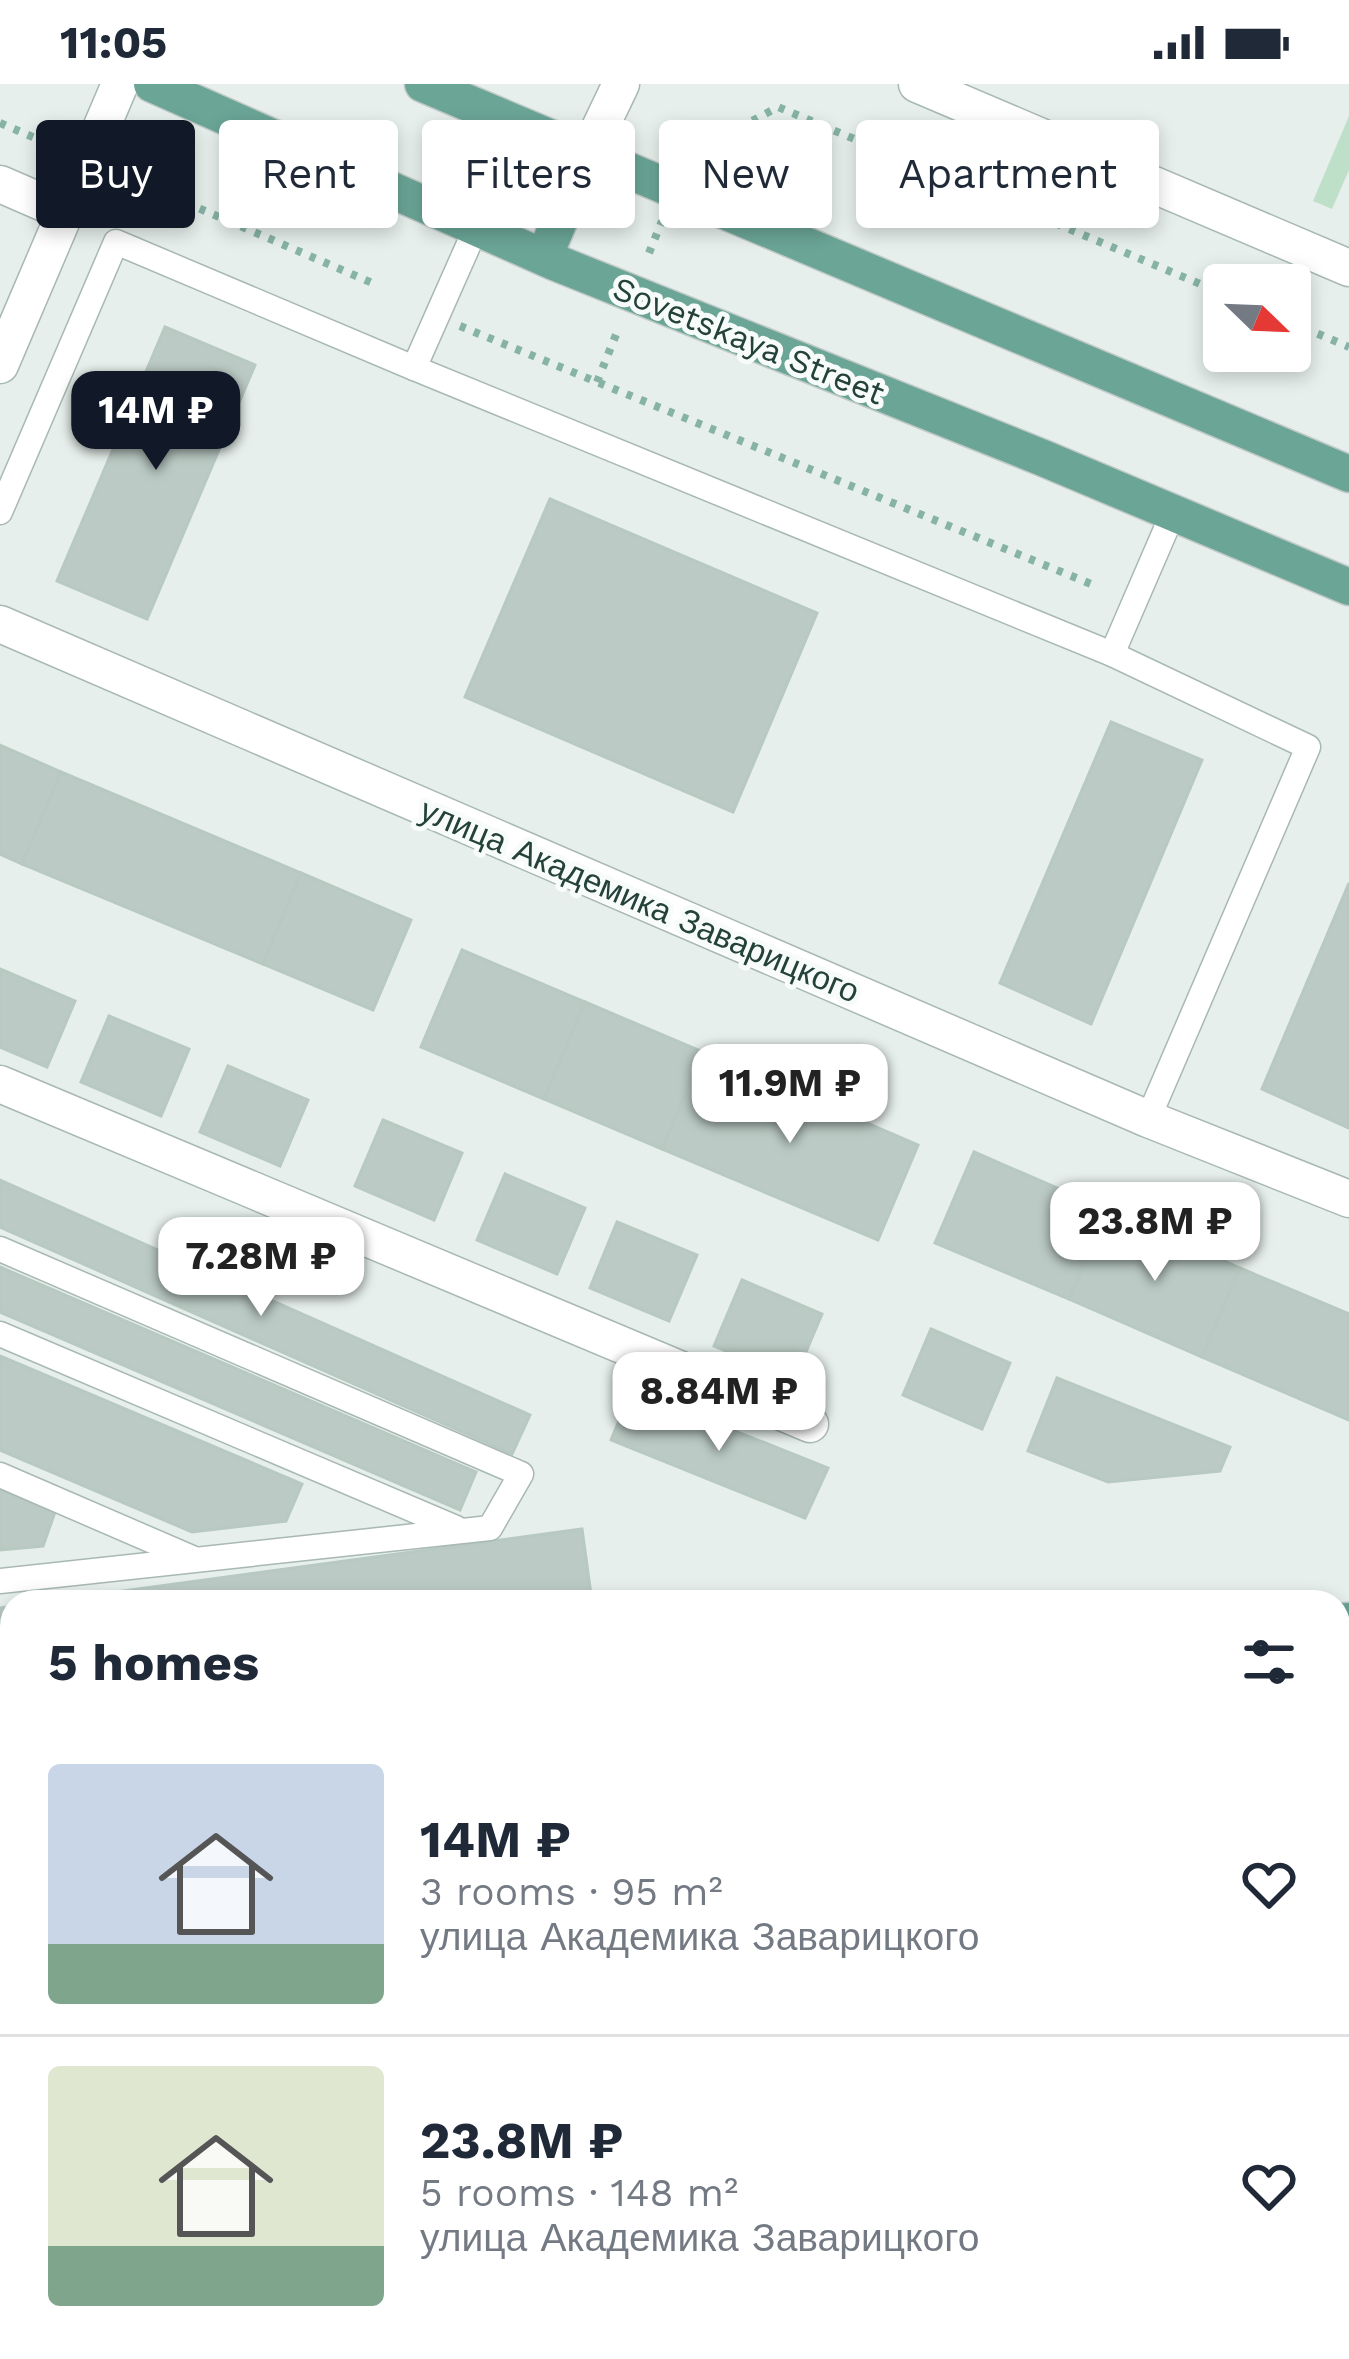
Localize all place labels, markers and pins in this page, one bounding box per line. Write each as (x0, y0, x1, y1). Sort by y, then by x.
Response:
pin: 14M ₽ (72, 371, 240, 473)
pin: 11.9M ₽ (679, 1044, 901, 1146)
pin: 23.8M ₽ (1044, 1182, 1266, 1284)
pin: 7.28M ₽ (150, 1217, 372, 1319)
pin: 8.84M ₽ (608, 1352, 830, 1454)

